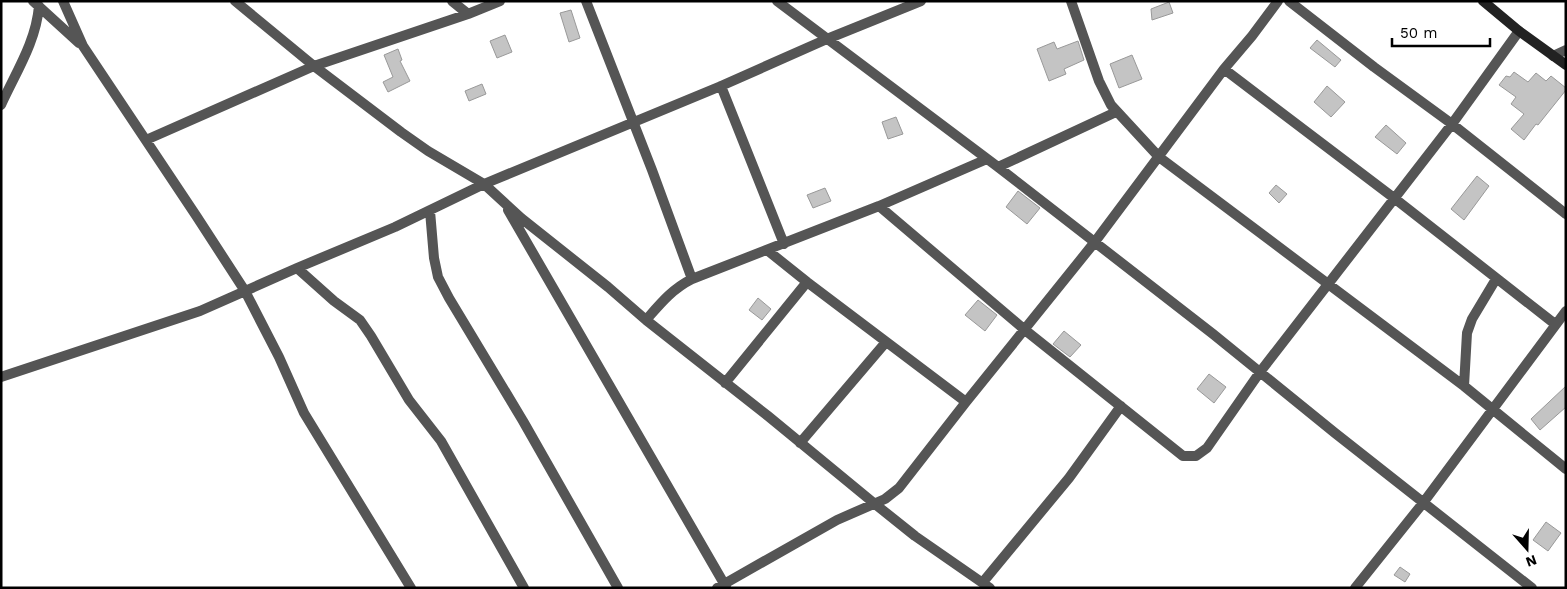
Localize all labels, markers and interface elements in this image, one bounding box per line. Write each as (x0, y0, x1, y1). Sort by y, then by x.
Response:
scale bar (1392, 15, 1490, 47)
text: 50 m (1400, 24, 1437, 42)
north arrow (1502, 524, 1552, 574)
text: N (1524, 552, 1539, 571)

